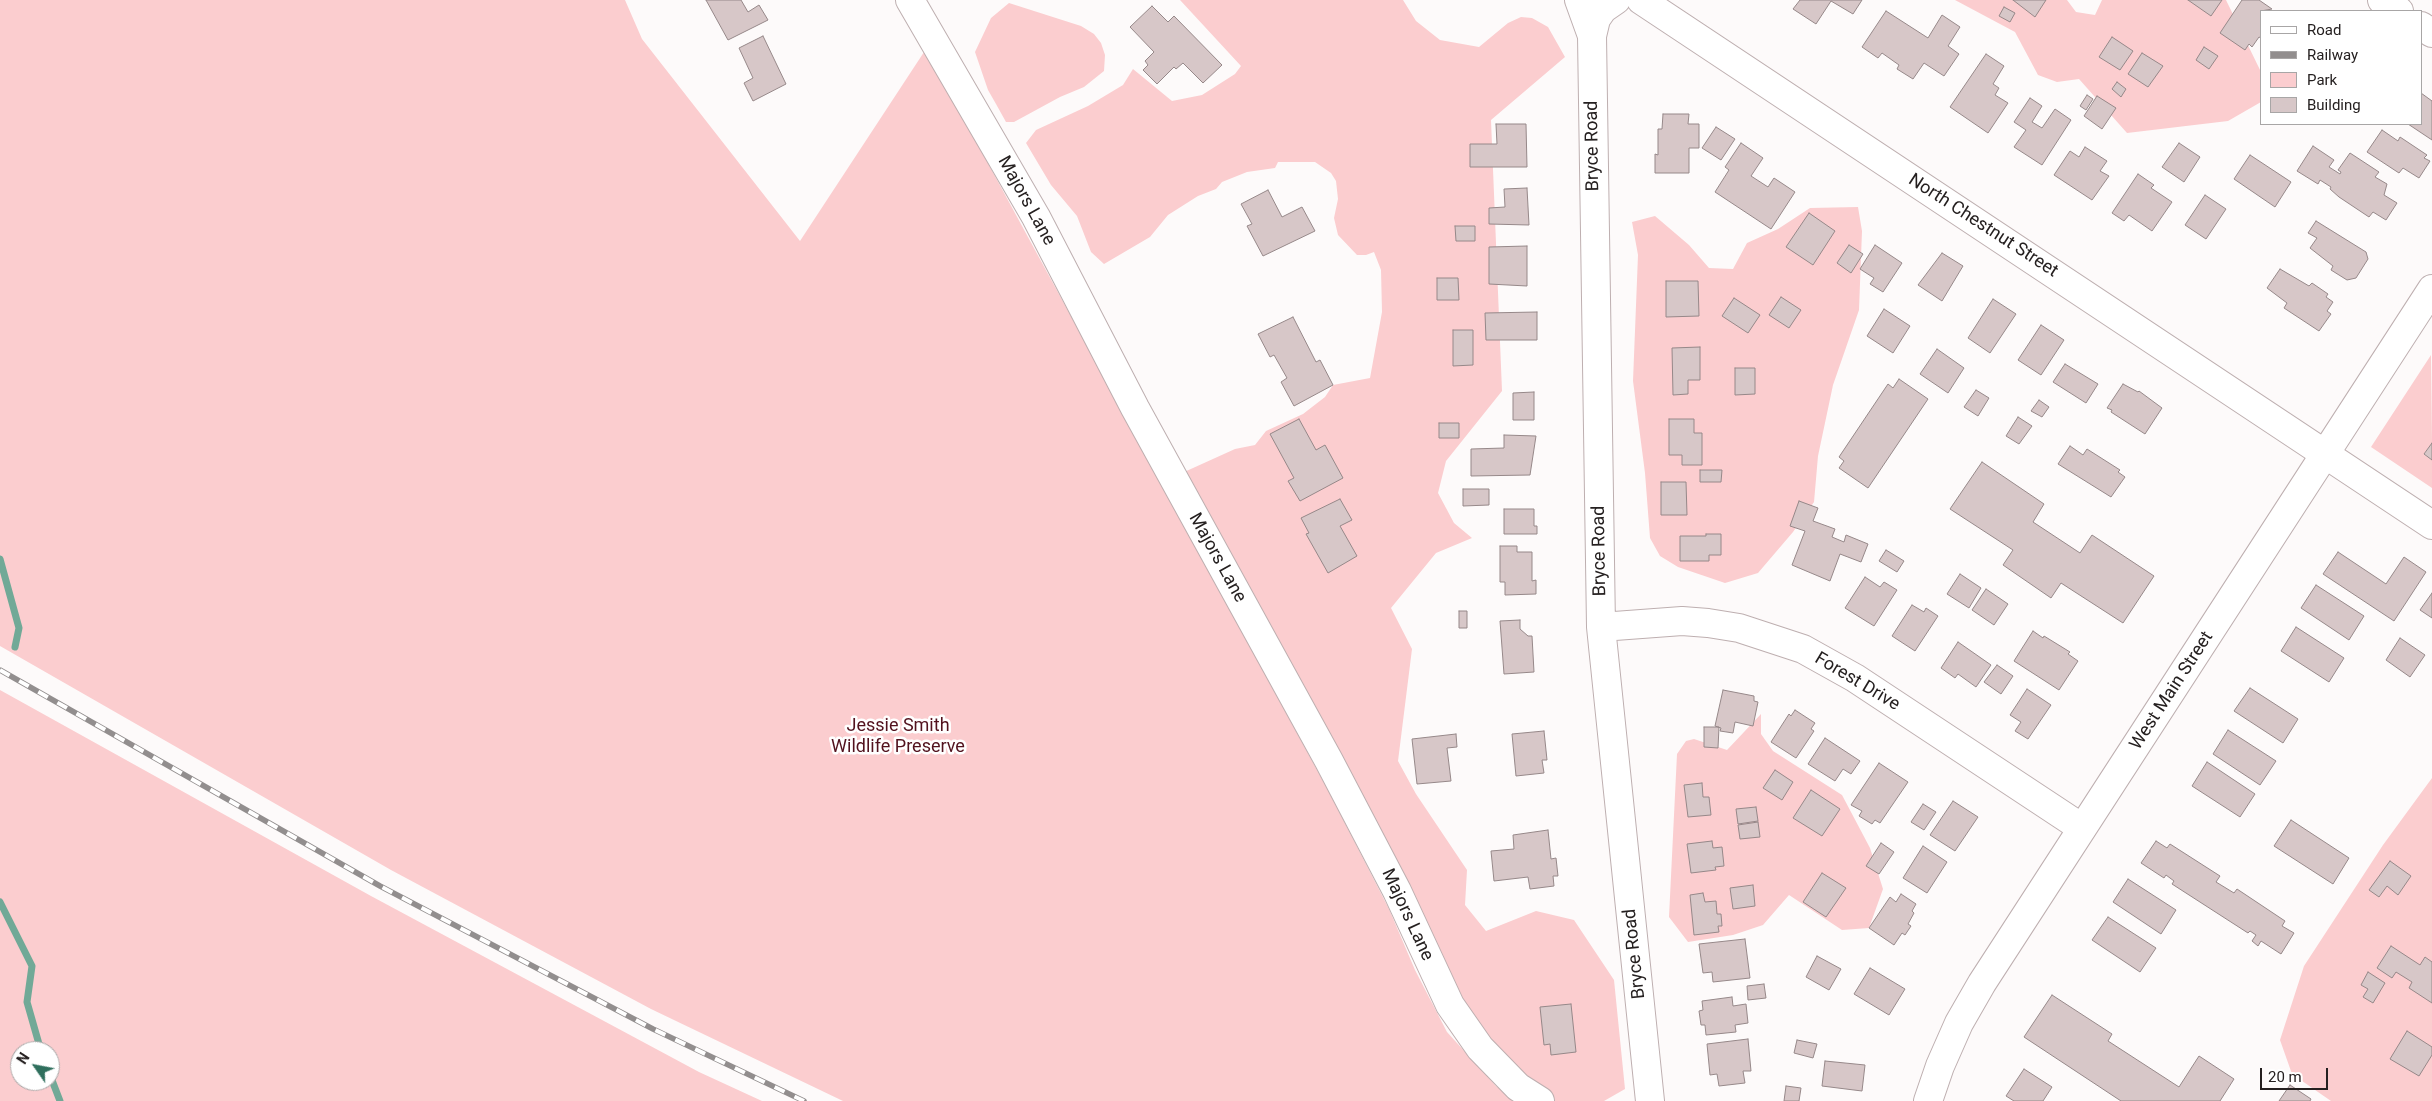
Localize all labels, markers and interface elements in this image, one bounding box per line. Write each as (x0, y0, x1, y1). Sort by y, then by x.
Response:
legend (2260, 10, 2422, 125)
text: Road (2307, 21, 2341, 39)
text: Railway (2307, 46, 2358, 64)
text: Park (2307, 71, 2337, 89)
text: Building (2307, 96, 2361, 114)
street label: Bryce Road (1581, 101, 1605, 191)
street label: Majors Lane (993, 153, 1059, 249)
street label: North Chestnut Street (1904, 170, 2062, 282)
street label: Bryce Road (1588, 506, 1612, 596)
street label: Majors Lane (1184, 510, 1250, 606)
street label: West Main Street (2126, 628, 2218, 754)
street label: Forest Drive (1810, 648, 1904, 716)
park label: Jessie Smith Wildlife Preserve (831, 715, 965, 758)
street label: Majors Lane (1376, 866, 1438, 964)
street label: Bryce Road (1620, 908, 1650, 1000)
north arrow (10, 1041, 60, 1091)
text: N (14, 1050, 33, 1067)
scale bar (2262, 1058, 2330, 1090)
text: 20 m (2268, 1068, 2302, 1086)

